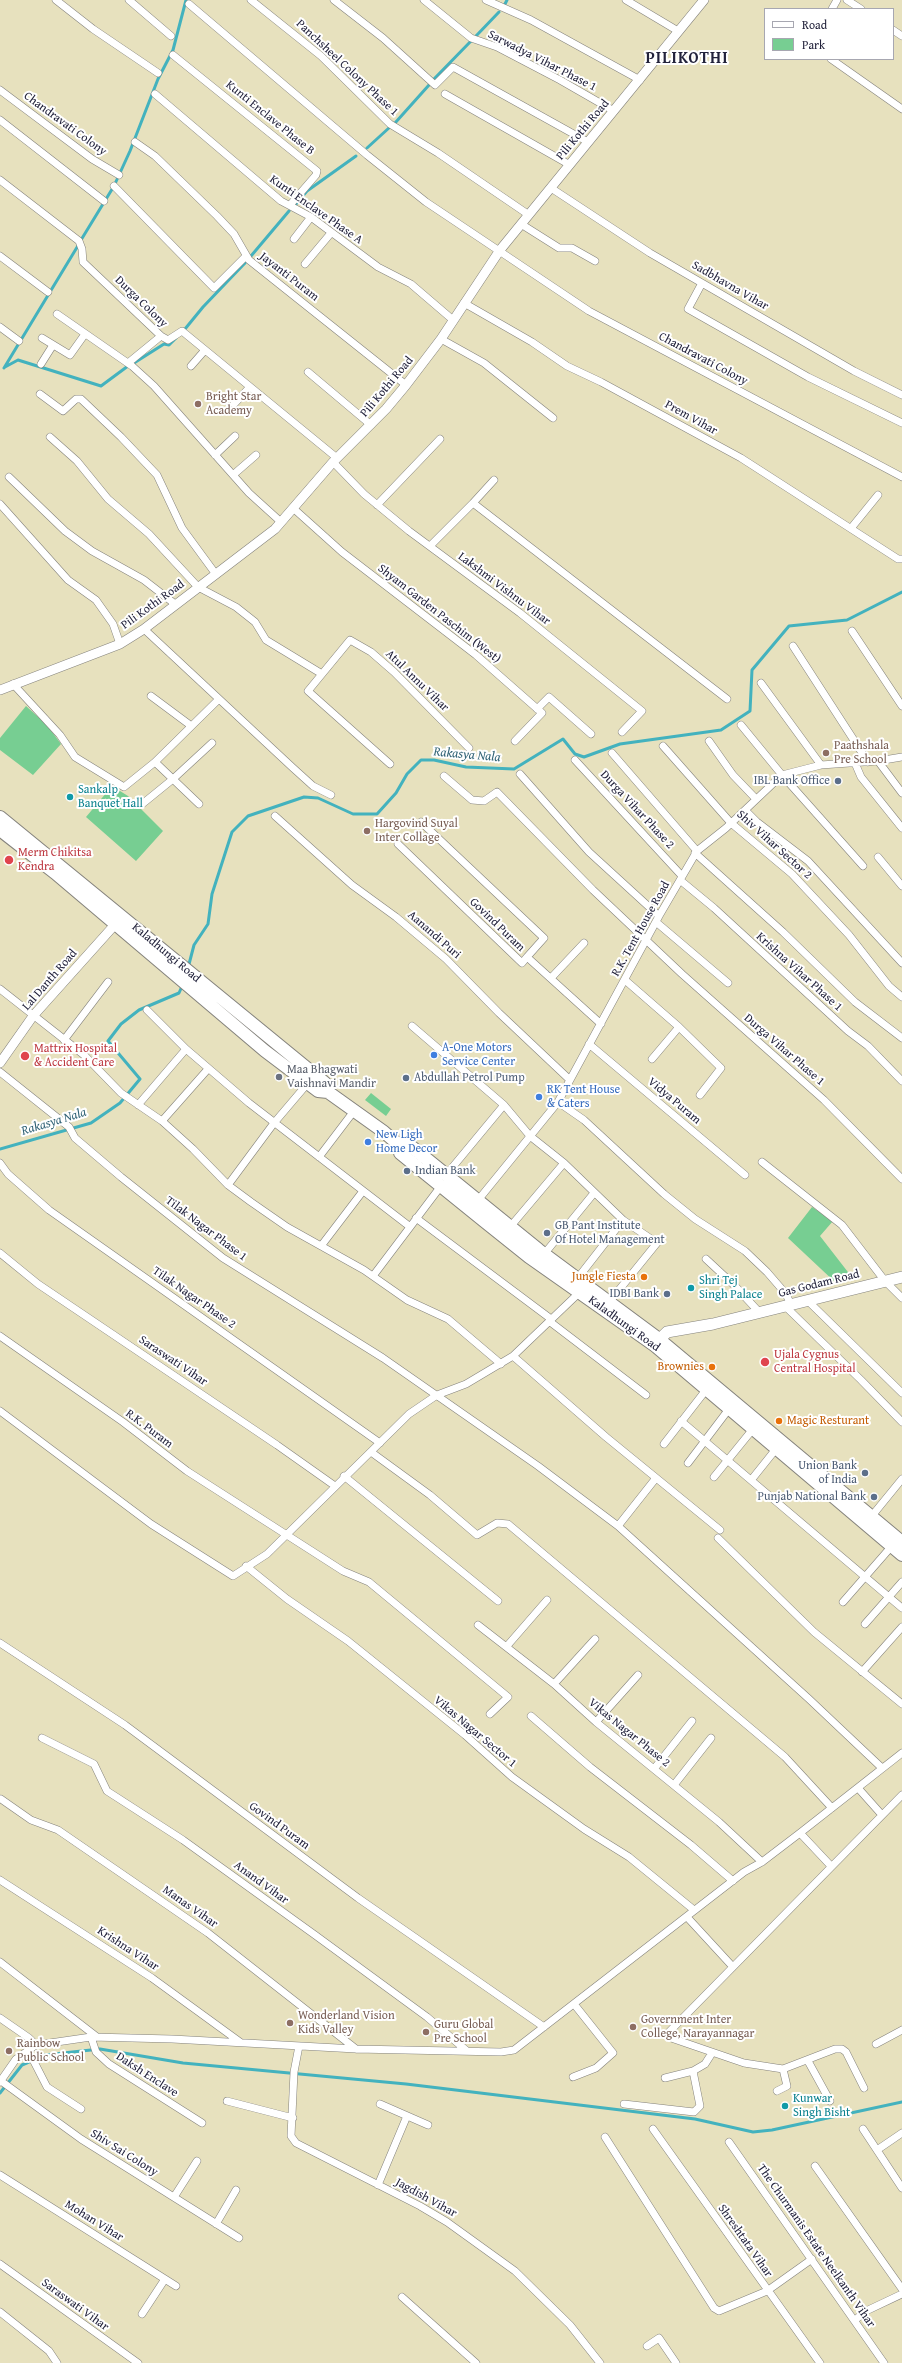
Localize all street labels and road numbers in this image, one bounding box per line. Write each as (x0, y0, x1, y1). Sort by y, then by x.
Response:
street label: Panchsheel Colony Phase 1 (293, 17, 401, 119)
street label: Sarwadya Vihar Phase 1 (485, 27, 599, 95)
street label: Kunti Enclave Phase B (223, 78, 317, 158)
street label: Chandravati Colony (21, 89, 109, 159)
street label: Pili Kothi Road (554, 97, 612, 163)
street label: Kunti Enclave Phase A (267, 172, 365, 248)
street label: Jayanti Puram (257, 249, 321, 305)
street label: Sadbhavna Vihar (689, 258, 771, 314)
street label: Durga Colony (112, 273, 170, 331)
street label: Chandravati Colony (656, 329, 750, 389)
street label: Pili Kothi Road (358, 354, 416, 420)
street label: Prem Vihar (662, 398, 720, 438)
street label: Lakshmi Vishnu Vihar (455, 550, 553, 628)
street label: Shyam Garden Paschim (West) (375, 561, 503, 667)
street label: Pili Kothi Road (119, 577, 187, 633)
street label: Atul Annu Vihar (382, 647, 452, 715)
street label: Durga Vihar Phase 2 (597, 768, 677, 852)
street label: Shiv Vihar Sector 2 (733, 807, 815, 883)
street label: R.K. Tent House Road (609, 879, 673, 979)
street label: Govind Puram (466, 895, 528, 955)
street label: Aanandi Puri (404, 908, 464, 962)
street label: Kaladhungi Road (129, 920, 203, 986)
street label: Krishna Vihar Phase 1 (753, 930, 845, 1014)
street label: Lal Danth Road (20, 947, 80, 1013)
street label: Durga Vihar Phase 1 (741, 1011, 827, 1089)
street label: Vidya Puram (644, 1075, 704, 1127)
street label: Tilak Nagar Phase 1 (162, 1194, 250, 1264)
street label: Tilak Nagar Phase 2 (150, 1264, 238, 1332)
street label: Gas Godam Road (777, 1267, 861, 1301)
street label: Kaladhungi Road (585, 1293, 663, 1355)
street label: Saraswati Vihar (136, 1333, 210, 1389)
street label: R.K. Puram (122, 1406, 176, 1452)
street label: Vikas Nagar Sector 1 (431, 1693, 519, 1771)
street label: Vikas Nagar Phase 2 (585, 1696, 673, 1770)
street label: Govind Puram (246, 1799, 312, 1853)
street label: Anand Vihar (231, 1858, 291, 1908)
street label: Manas Vihar (160, 1883, 220, 1931)
street label: Krishna Vihar (94, 1924, 162, 1974)
street label: Daksh Enclave (113, 2050, 181, 2100)
street label: Shiv Sai Colony (88, 2126, 160, 2180)
street label: The Churmanis Estate Neelkanth Vihar (754, 2162, 878, 2330)
street label: Jagdish Vihar (393, 2175, 459, 2221)
street label: Mohan Vihar (62, 2197, 126, 2245)
street label: Shreshtata Vihar (715, 2202, 775, 2280)
street label: Saraswati Vihar (39, 2276, 111, 2334)

